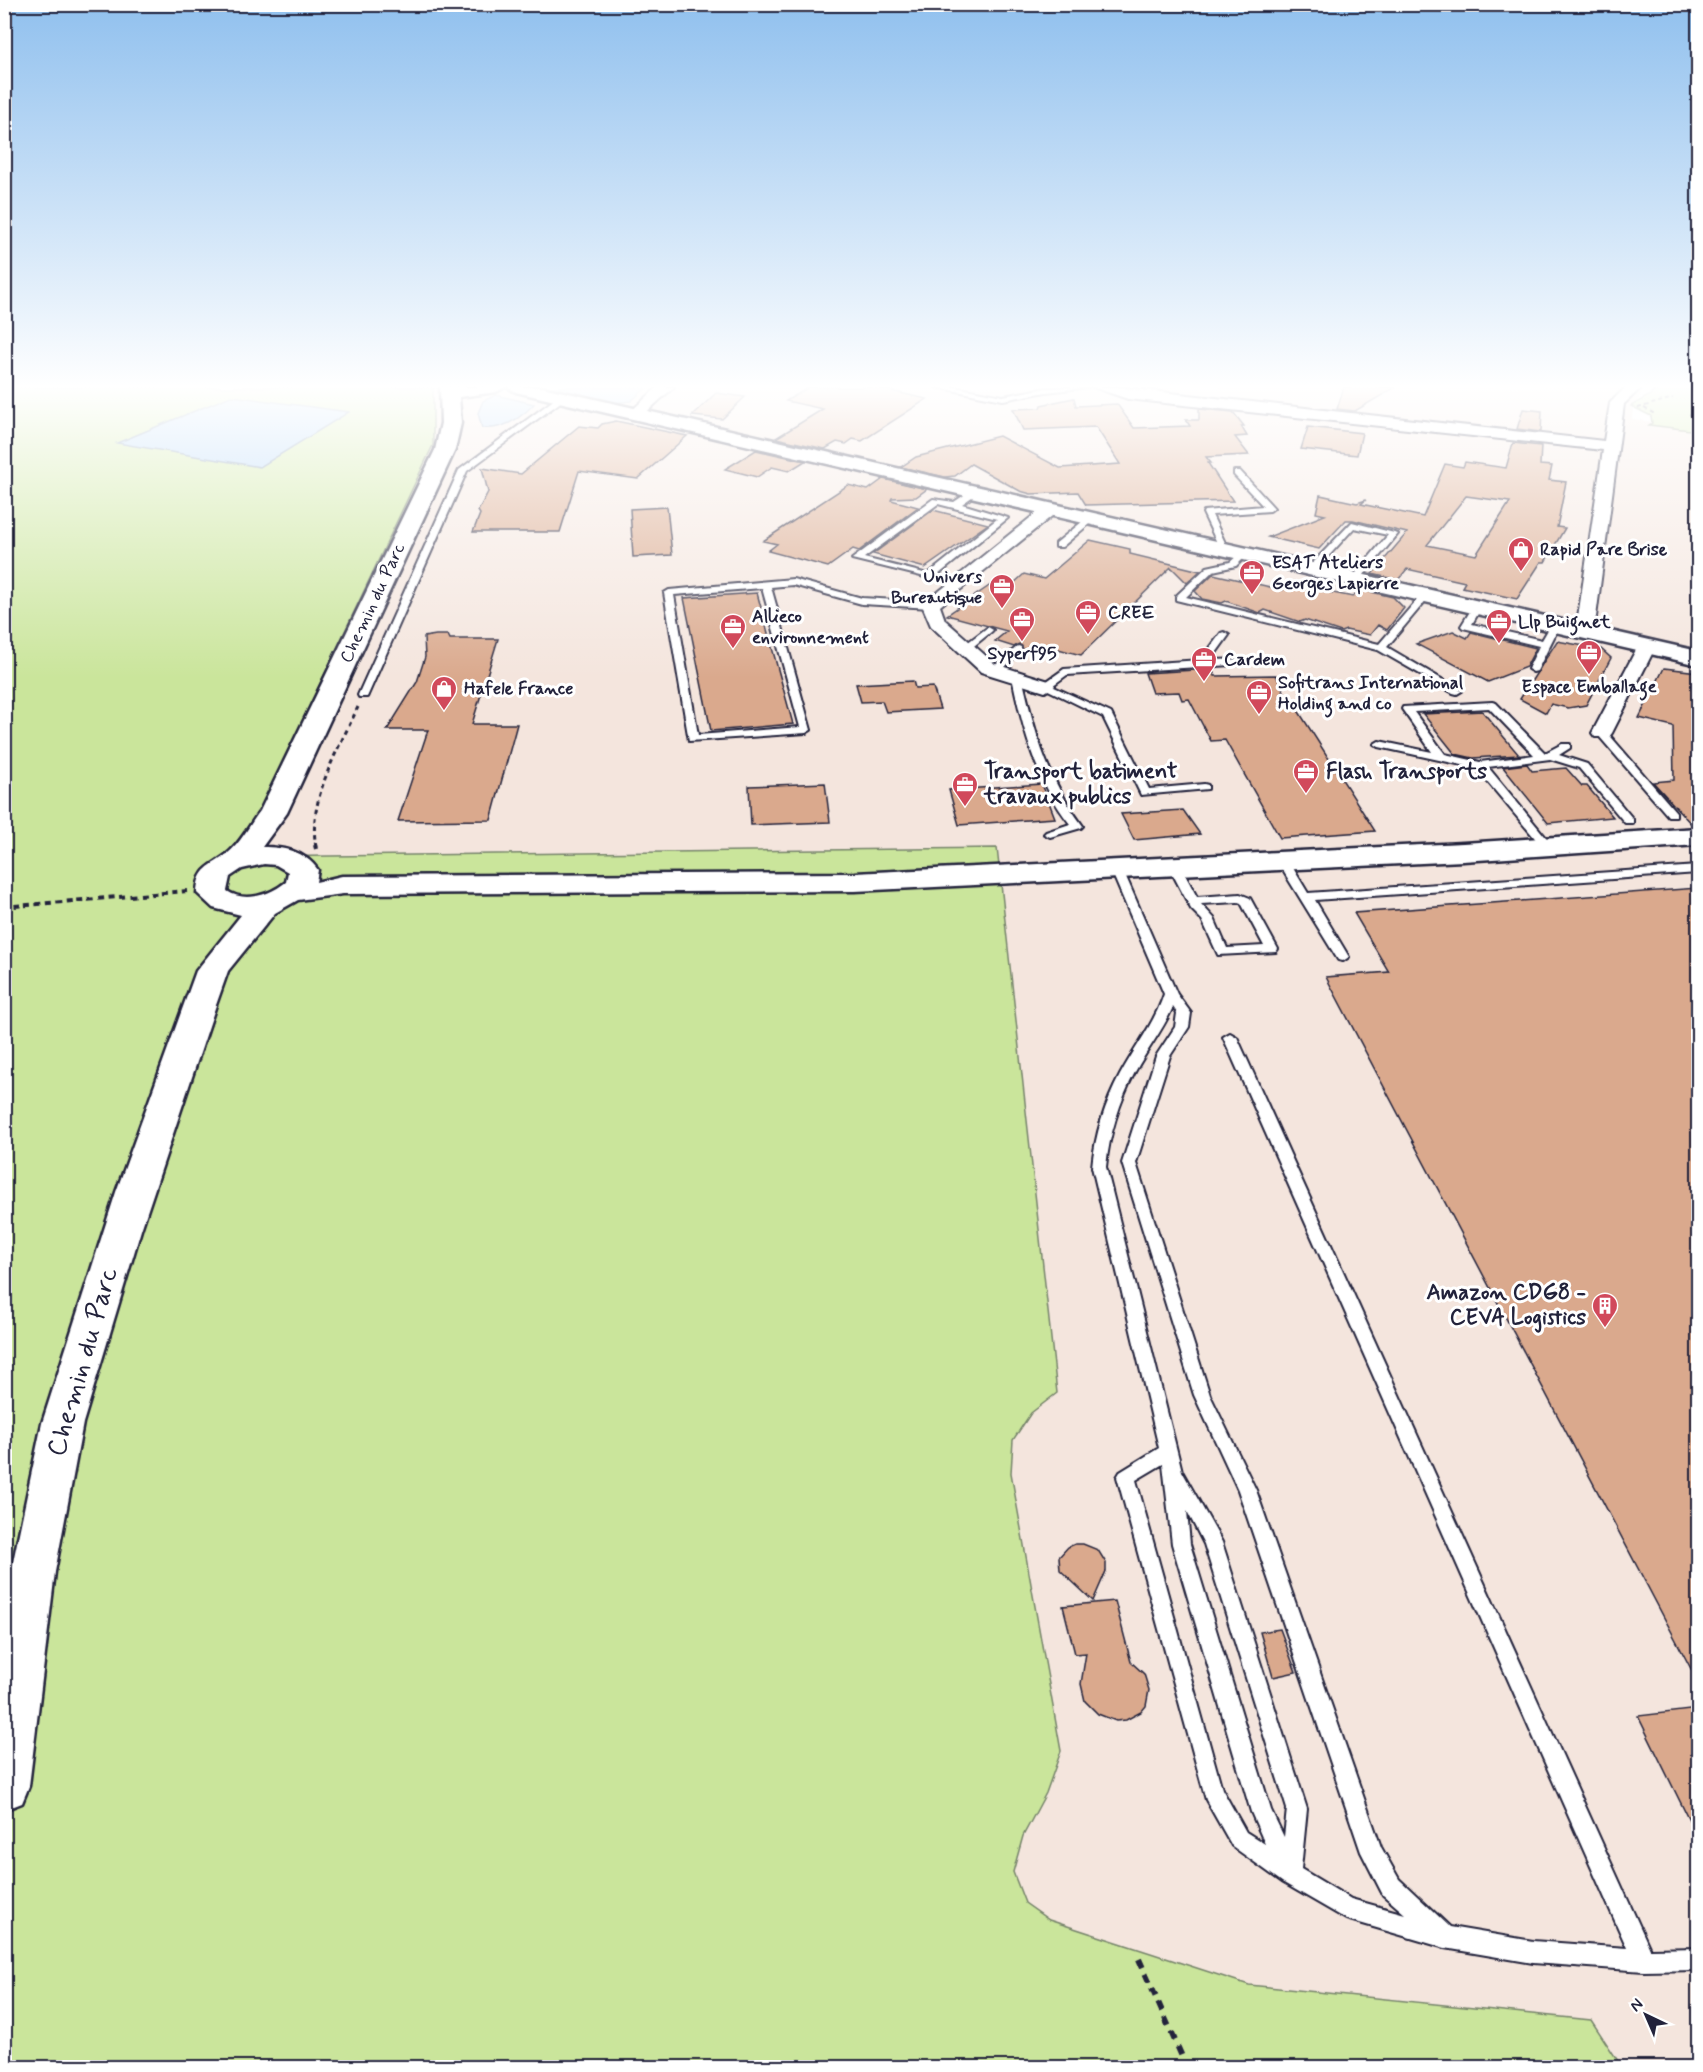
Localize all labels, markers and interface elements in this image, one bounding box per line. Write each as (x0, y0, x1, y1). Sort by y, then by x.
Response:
shop icon: Rapid Pare Brise (1506, 535, 1536, 573)
place label: Rapid Pare Brise (1540, 538, 1668, 562)
street label: Chemin du Parc (335, 539, 411, 667)
place label: ESAT Ateliers Georges Lapierre (1272, 551, 1399, 598)
office icon: ESAT Ateliers Georges Lapierre (1237, 558, 1267, 596)
place label: Univers Bureautique (891, 565, 982, 610)
office icon: Univers Bureautique (987, 572, 1017, 610)
office icon: CREE (1073, 598, 1103, 636)
place label: CREE (1108, 601, 1154, 625)
place label: Allieco environnement (752, 605, 869, 650)
office icon: Syperf95 (1007, 605, 1037, 643)
office icon: Llp Buignet (1484, 607, 1514, 645)
place label: Llp Buignet (1518, 610, 1611, 636)
office icon: Allieco environnement (718, 612, 748, 650)
office icon: Espace Emballage (1574, 638, 1604, 676)
place label: Syperf95 (987, 642, 1057, 666)
office icon: Cardem (1189, 645, 1219, 683)
place label: Cardem (1224, 648, 1285, 672)
place label: Sofitrans International Holding and co (1278, 671, 1464, 718)
shop icon: Hafele France (429, 674, 459, 712)
place label: Espace Emballage (1521, 675, 1657, 701)
place label: Hafele France (464, 677, 573, 701)
office icon: Sofitrans International Holding and co (1244, 678, 1274, 716)
office icon: Flash Transports (1291, 757, 1321, 795)
place label: Transport batiment travaux publics (983, 758, 1178, 811)
place label: Flash Transports (1326, 758, 1487, 786)
office icon: Transport batiment travaux publics (950, 770, 980, 808)
street label: Chemin du Parc (39, 1264, 127, 1460)
place label: Amazon CDG8 - CEVA Logistics (1426, 1279, 1586, 1333)
building icon: Amazon CDG8 - CEVA Logistics (1590, 1291, 1620, 1329)
north arrow (1616, 1985, 1676, 2045)
text: N (1625, 1994, 1648, 2017)

